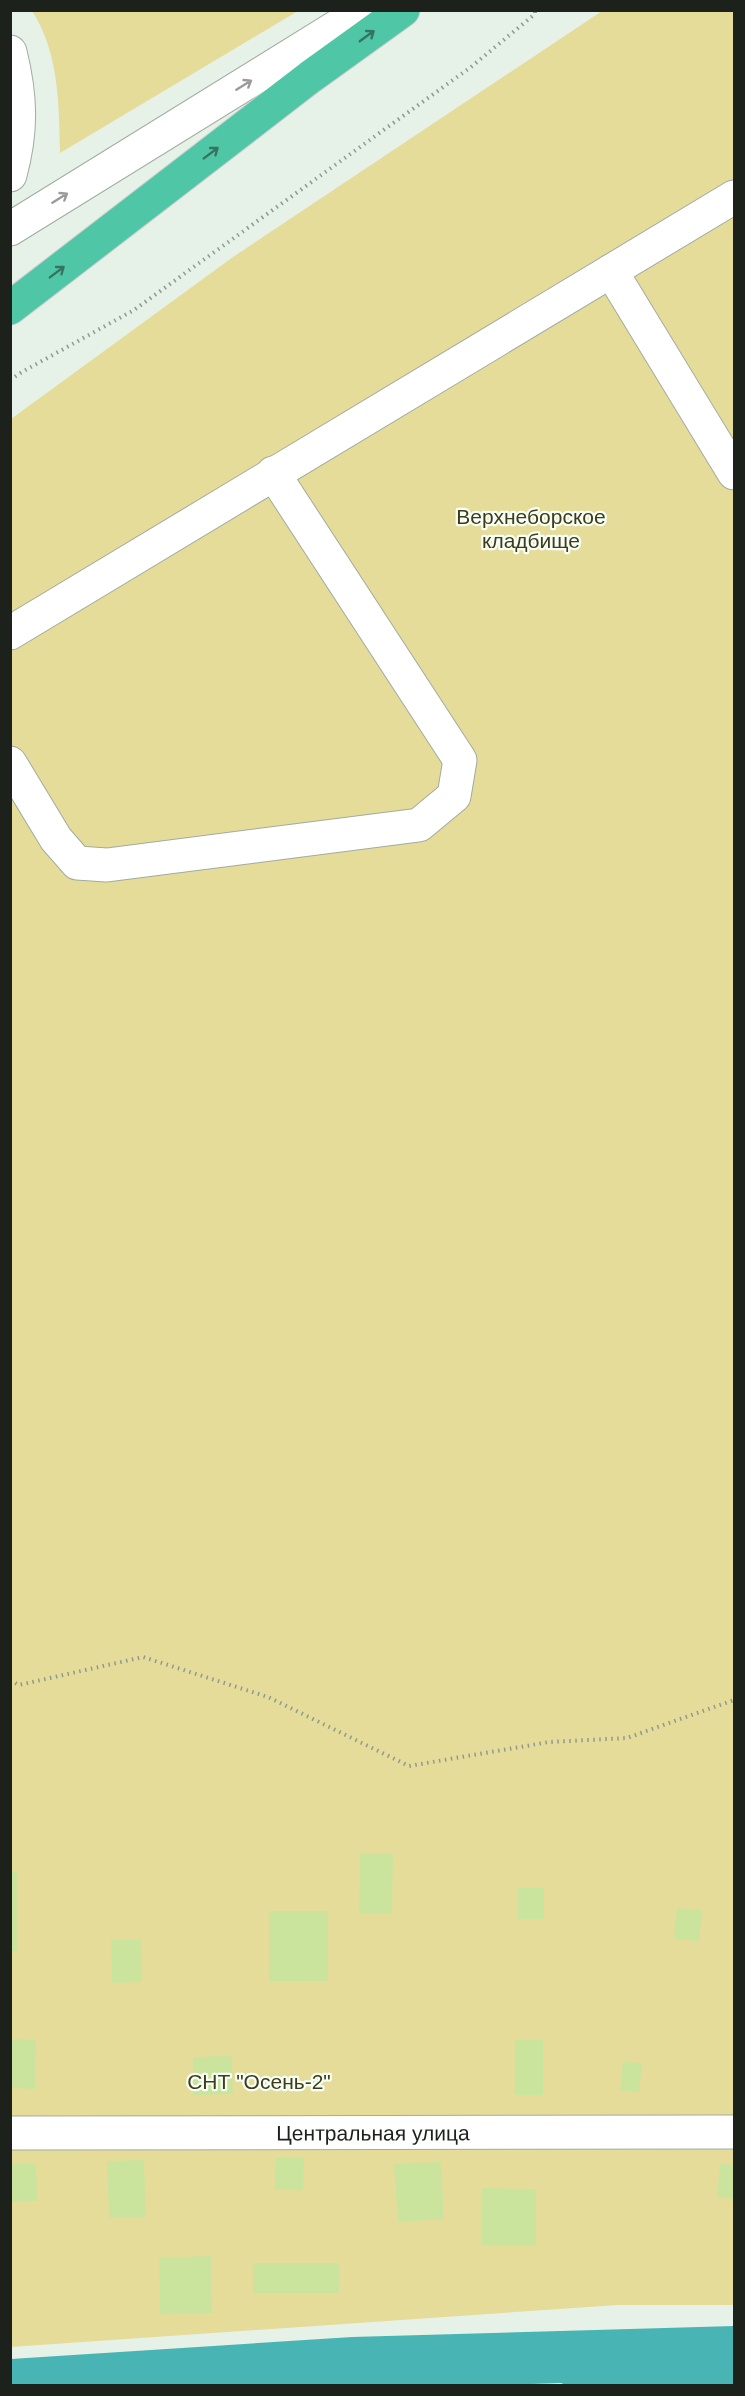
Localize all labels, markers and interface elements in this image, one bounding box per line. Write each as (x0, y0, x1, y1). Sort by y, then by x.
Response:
one-way arrow (359, 30, 375, 42)
one-way arrow (235, 78, 252, 90)
one-way arrow (203, 147, 219, 160)
one-way arrow (51, 191, 68, 203)
one-way arrow (48, 265, 64, 278)
park label: Верхнеборское кладбище (456, 505, 606, 552)
park label: СНТ "Осень-2" (187, 2070, 331, 2093)
street label: Центральная улица (276, 2121, 470, 2144)

